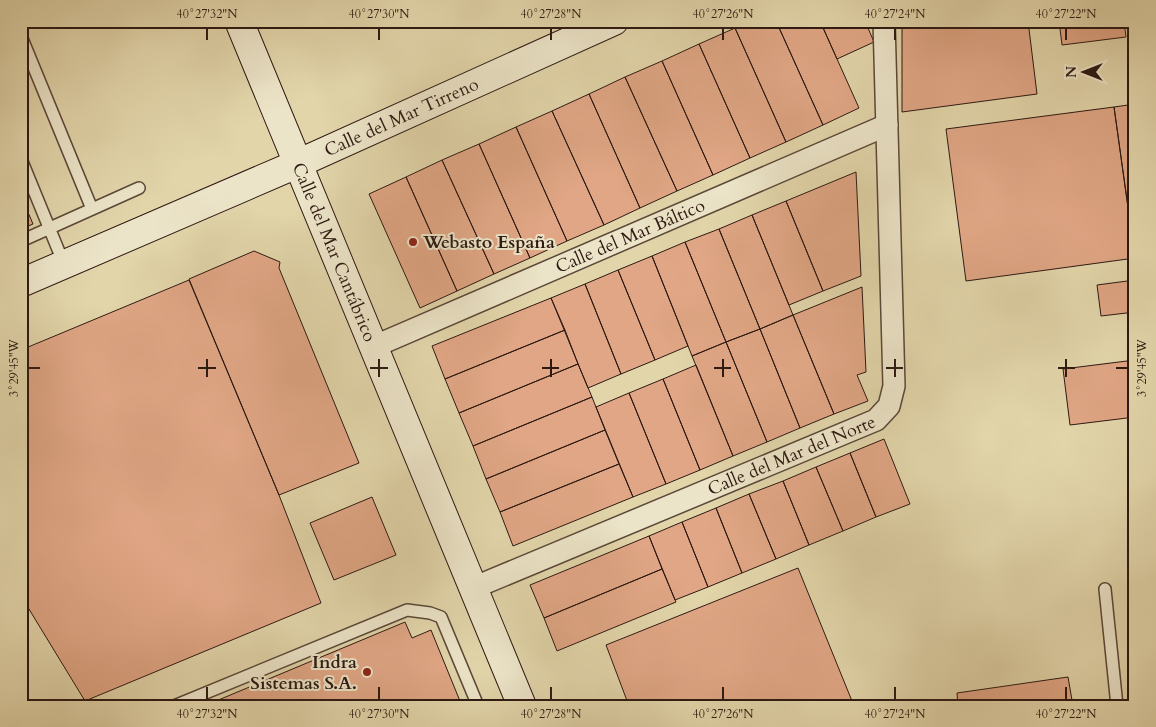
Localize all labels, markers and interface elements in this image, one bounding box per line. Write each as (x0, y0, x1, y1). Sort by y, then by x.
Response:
text: 40°27'32"N (177, 6, 238, 22)
text: 40°27'30"N (349, 6, 410, 22)
text: 40°27'28"N (521, 6, 582, 22)
text: 40°27'26"N (693, 6, 754, 22)
text: 40°27'24"N (865, 6, 926, 22)
text: 40°27'22"N (1036, 6, 1097, 22)
north arrow (1058, 48, 1108, 98)
text: N (1062, 66, 1081, 78)
street label: Calle del Mar Tirreno (320, 72, 483, 163)
street label: Calle del Mar Cantábrico (286, 159, 382, 346)
street label: Calle del Mar Báltico (552, 193, 709, 280)
place label: Webasto España (422, 230, 555, 255)
marker: Webasto España (407, 236, 419, 248)
text: 3°29'45"W (6, 338, 22, 397)
text: 3°29'45"W (1134, 338, 1150, 397)
street label: Calle del Mar del Norte (704, 410, 879, 502)
place label: Indra Sistemas S.A. (250, 650, 357, 696)
marker: Indra Sistemas S.A. (361, 666, 373, 678)
text: 40°27'32"N (177, 706, 238, 722)
text: 40°27'30"N (349, 706, 410, 722)
text: 40°27'28"N (521, 706, 582, 722)
text: 40°27'26"N (693, 706, 754, 722)
text: 40°27'24"N (865, 706, 926, 722)
text: 40°27'22"N (1036, 706, 1097, 722)

